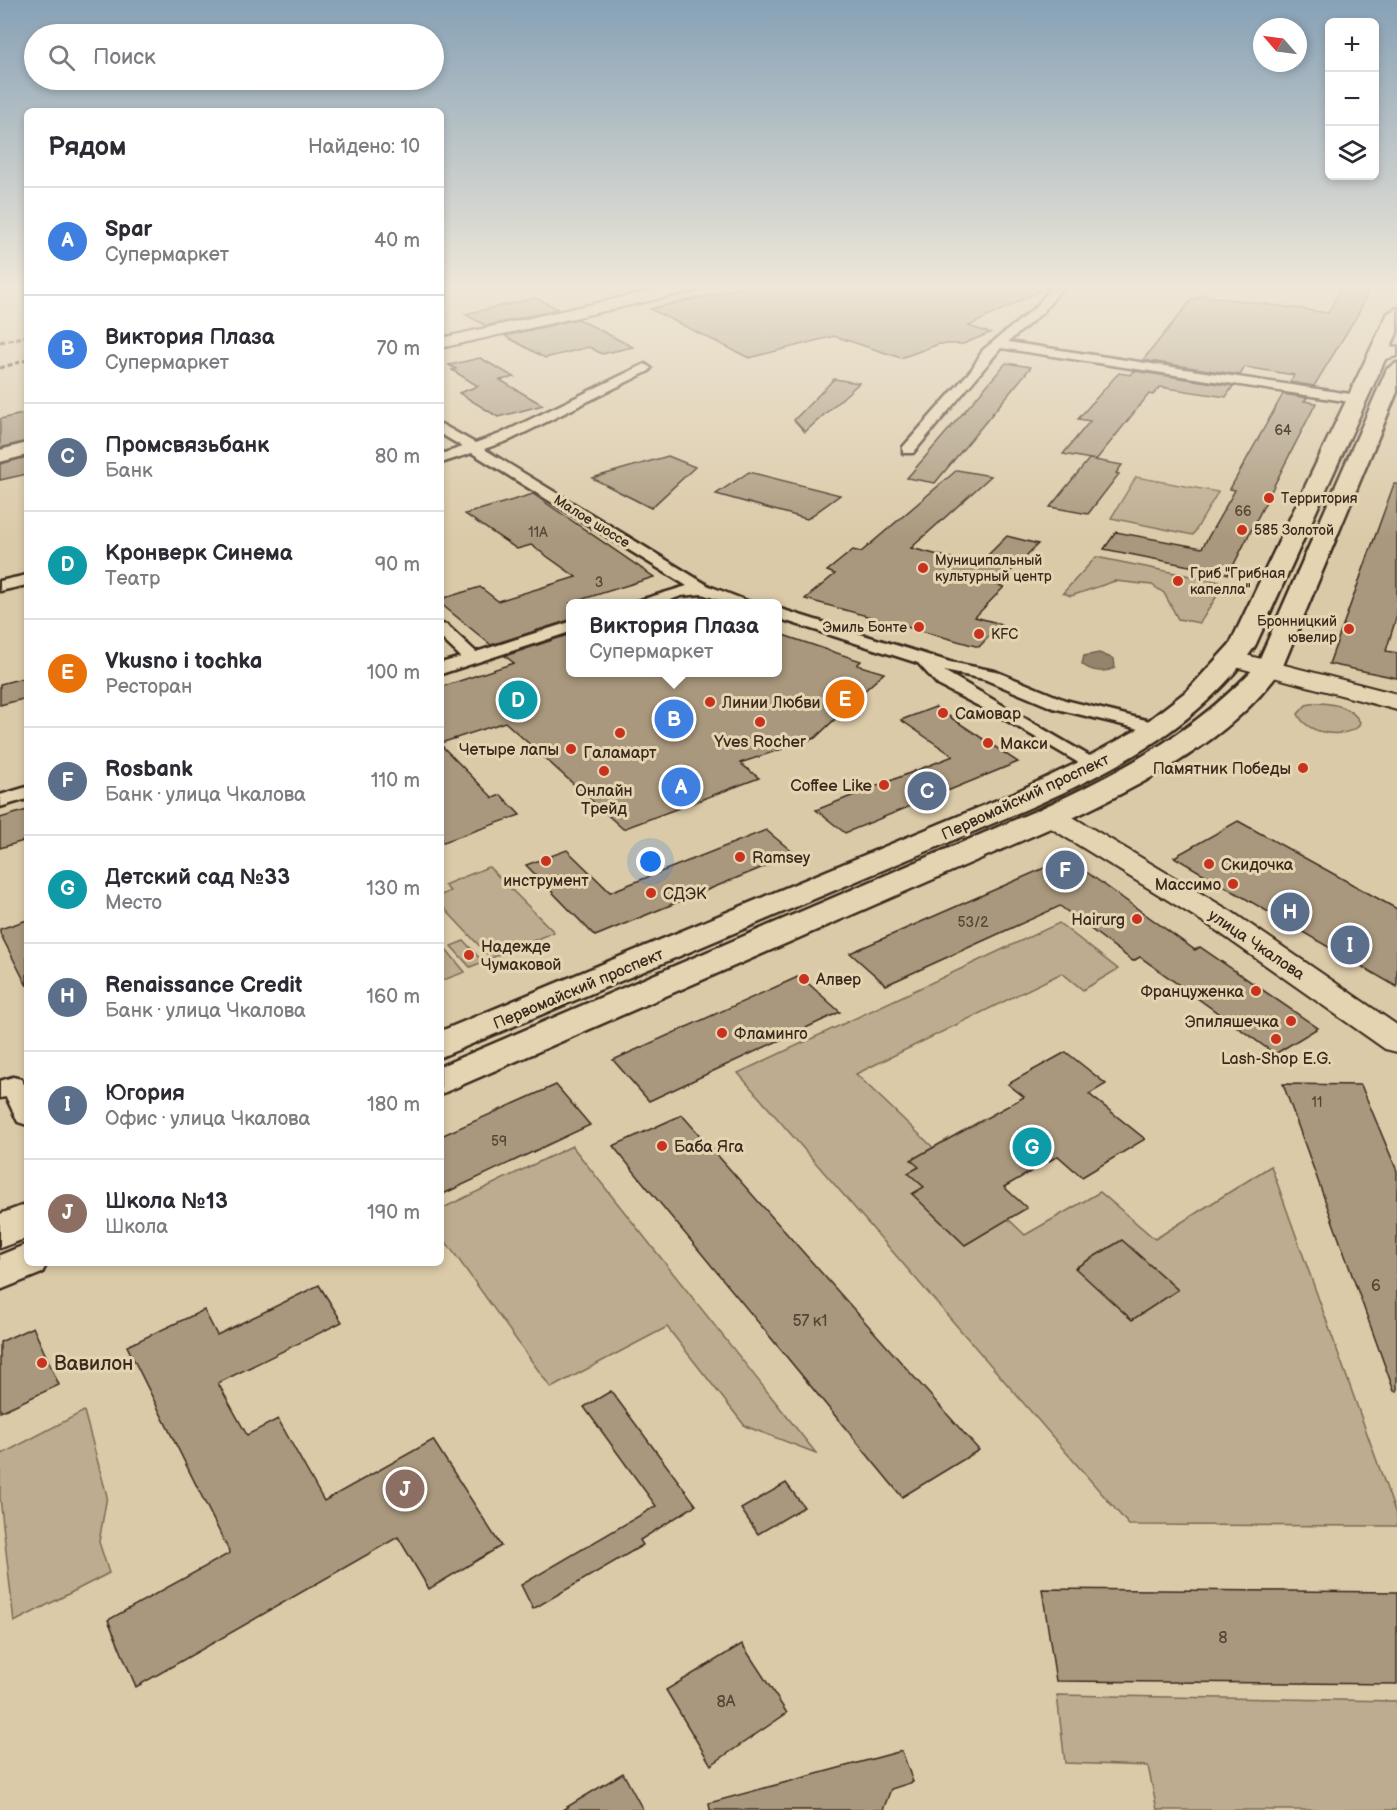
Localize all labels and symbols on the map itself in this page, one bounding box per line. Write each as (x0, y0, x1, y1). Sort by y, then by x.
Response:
north arrow (1253, 18, 1307, 72)
house number: 64 (1274, 422, 1292, 439)
place label: Территория (1281, 490, 1358, 507)
street label: Малое шоссе (551, 491, 633, 552)
marker: Территория (1262, 491, 1276, 505)
house number: 66 (1234, 503, 1252, 520)
place label: 585 Золотой (1254, 522, 1334, 539)
marker: 585 Золотой (1235, 523, 1249, 537)
house number: 11А (528, 524, 548, 541)
place label: Муниципальный культурный центр (935, 552, 1052, 585)
marker: Муниципальный культурный центр (916, 561, 930, 575)
place label: Гриб "Грибная капелла" (1190, 565, 1285, 598)
house number: 3 (595, 574, 603, 591)
marker: Гриб "Грибная капелла" (1171, 574, 1185, 588)
place label: Бронницкий ювелир (1257, 613, 1337, 646)
place label: Эмиль Бонте (823, 619, 907, 636)
marker: Эмиль Бонте (912, 620, 926, 634)
marker: Бронницкий ювелир (1342, 622, 1356, 636)
place label: KFC (991, 626, 1018, 643)
marker: KFC (972, 627, 986, 641)
pin: E (826, 676, 864, 722)
pin: D (498, 678, 538, 722)
place label: Линии Любви (721, 694, 821, 713)
marker: Линии Любви (703, 695, 717, 709)
pin: B (654, 696, 694, 742)
place label: Самовар (955, 705, 1021, 724)
marker: Самовар (936, 706, 950, 720)
marker: Yves Rocher (753, 715, 767, 729)
marker: Галамарт (613, 726, 627, 740)
place label: Yves Rocher (713, 733, 806, 752)
place label: Макси (1000, 735, 1048, 754)
marker: Макси (981, 736, 995, 750)
place label: Четыре лапы (459, 741, 559, 760)
marker: Четыре лапы (564, 742, 578, 756)
place label: Галамарт (584, 744, 657, 763)
street label: Первомайский проспект (939, 750, 1113, 845)
place label: Памятник Победы (1153, 760, 1291, 779)
marker: Памятник Победы (1296, 761, 1310, 775)
marker: Онлайн Трейд (597, 764, 611, 778)
pin: A (662, 764, 700, 810)
pin: C (908, 768, 946, 814)
place label: Coffee Like (790, 777, 873, 796)
marker: Coffee Like (877, 778, 891, 792)
place label: Онлайн Трейд (575, 782, 633, 819)
your location (636, 847, 665, 876)
pin: F (1046, 848, 1084, 892)
place label: Ramsey (752, 849, 811, 868)
marker: Ramsey (733, 850, 747, 864)
marker: инструмент (539, 854, 553, 868)
place label: Скидочка (1221, 856, 1294, 875)
marker: Скидочка (1202, 857, 1216, 871)
place label: инструмент (503, 872, 589, 891)
place label: Массимо (1155, 876, 1221, 895)
marker: Массимо (1226, 877, 1240, 891)
place label: СДЭК (663, 885, 707, 904)
marker: СДЭК (644, 886, 658, 900)
pin: H (1270, 890, 1310, 934)
street label: улица Чкалова (1204, 906, 1308, 985)
place label: Hairurg (1071, 911, 1125, 930)
marker: Hairurg (1130, 912, 1144, 926)
house number: 53/2 (957, 914, 989, 931)
pin: I (1330, 922, 1370, 968)
place label: Надежде Чумаковой (481, 938, 561, 975)
street label: Первомайский проспект (491, 945, 667, 1034)
marker: Надежде Чумаковой (462, 948, 476, 962)
place label: Алвер (815, 971, 861, 990)
marker: Алвер (797, 972, 811, 986)
place label: Француженка (1140, 983, 1245, 1002)
marker: Француженка (1249, 984, 1263, 998)
place label: Эпиляшечка (1185, 1013, 1280, 1032)
marker: Эпиляшечка (1284, 1014, 1298, 1028)
place label: Фламинго (734, 1025, 808, 1044)
marker: Фламинго (715, 1026, 729, 1040)
marker: Lash-Shop E.G. (1269, 1032, 1283, 1046)
place label: Lash-Shop E.G. (1221, 1050, 1331, 1069)
house number: 11 (1312, 1094, 1322, 1111)
pin: G (1012, 1124, 1052, 1170)
house number: 59 (491, 1133, 507, 1150)
place label: Баба Яга (674, 1138, 744, 1157)
marker: Баба Яга (655, 1139, 669, 1153)
house number: 6 (1371, 1277, 1381, 1296)
house number: 57 к1 (792, 1312, 828, 1331)
place label: Вавилон (54, 1352, 133, 1376)
marker: Вавилон (35, 1356, 49, 1370)
pin: J (386, 1466, 424, 1512)
house number: 8 (1218, 1629, 1228, 1648)
house number: 8А (716, 1693, 736, 1712)

